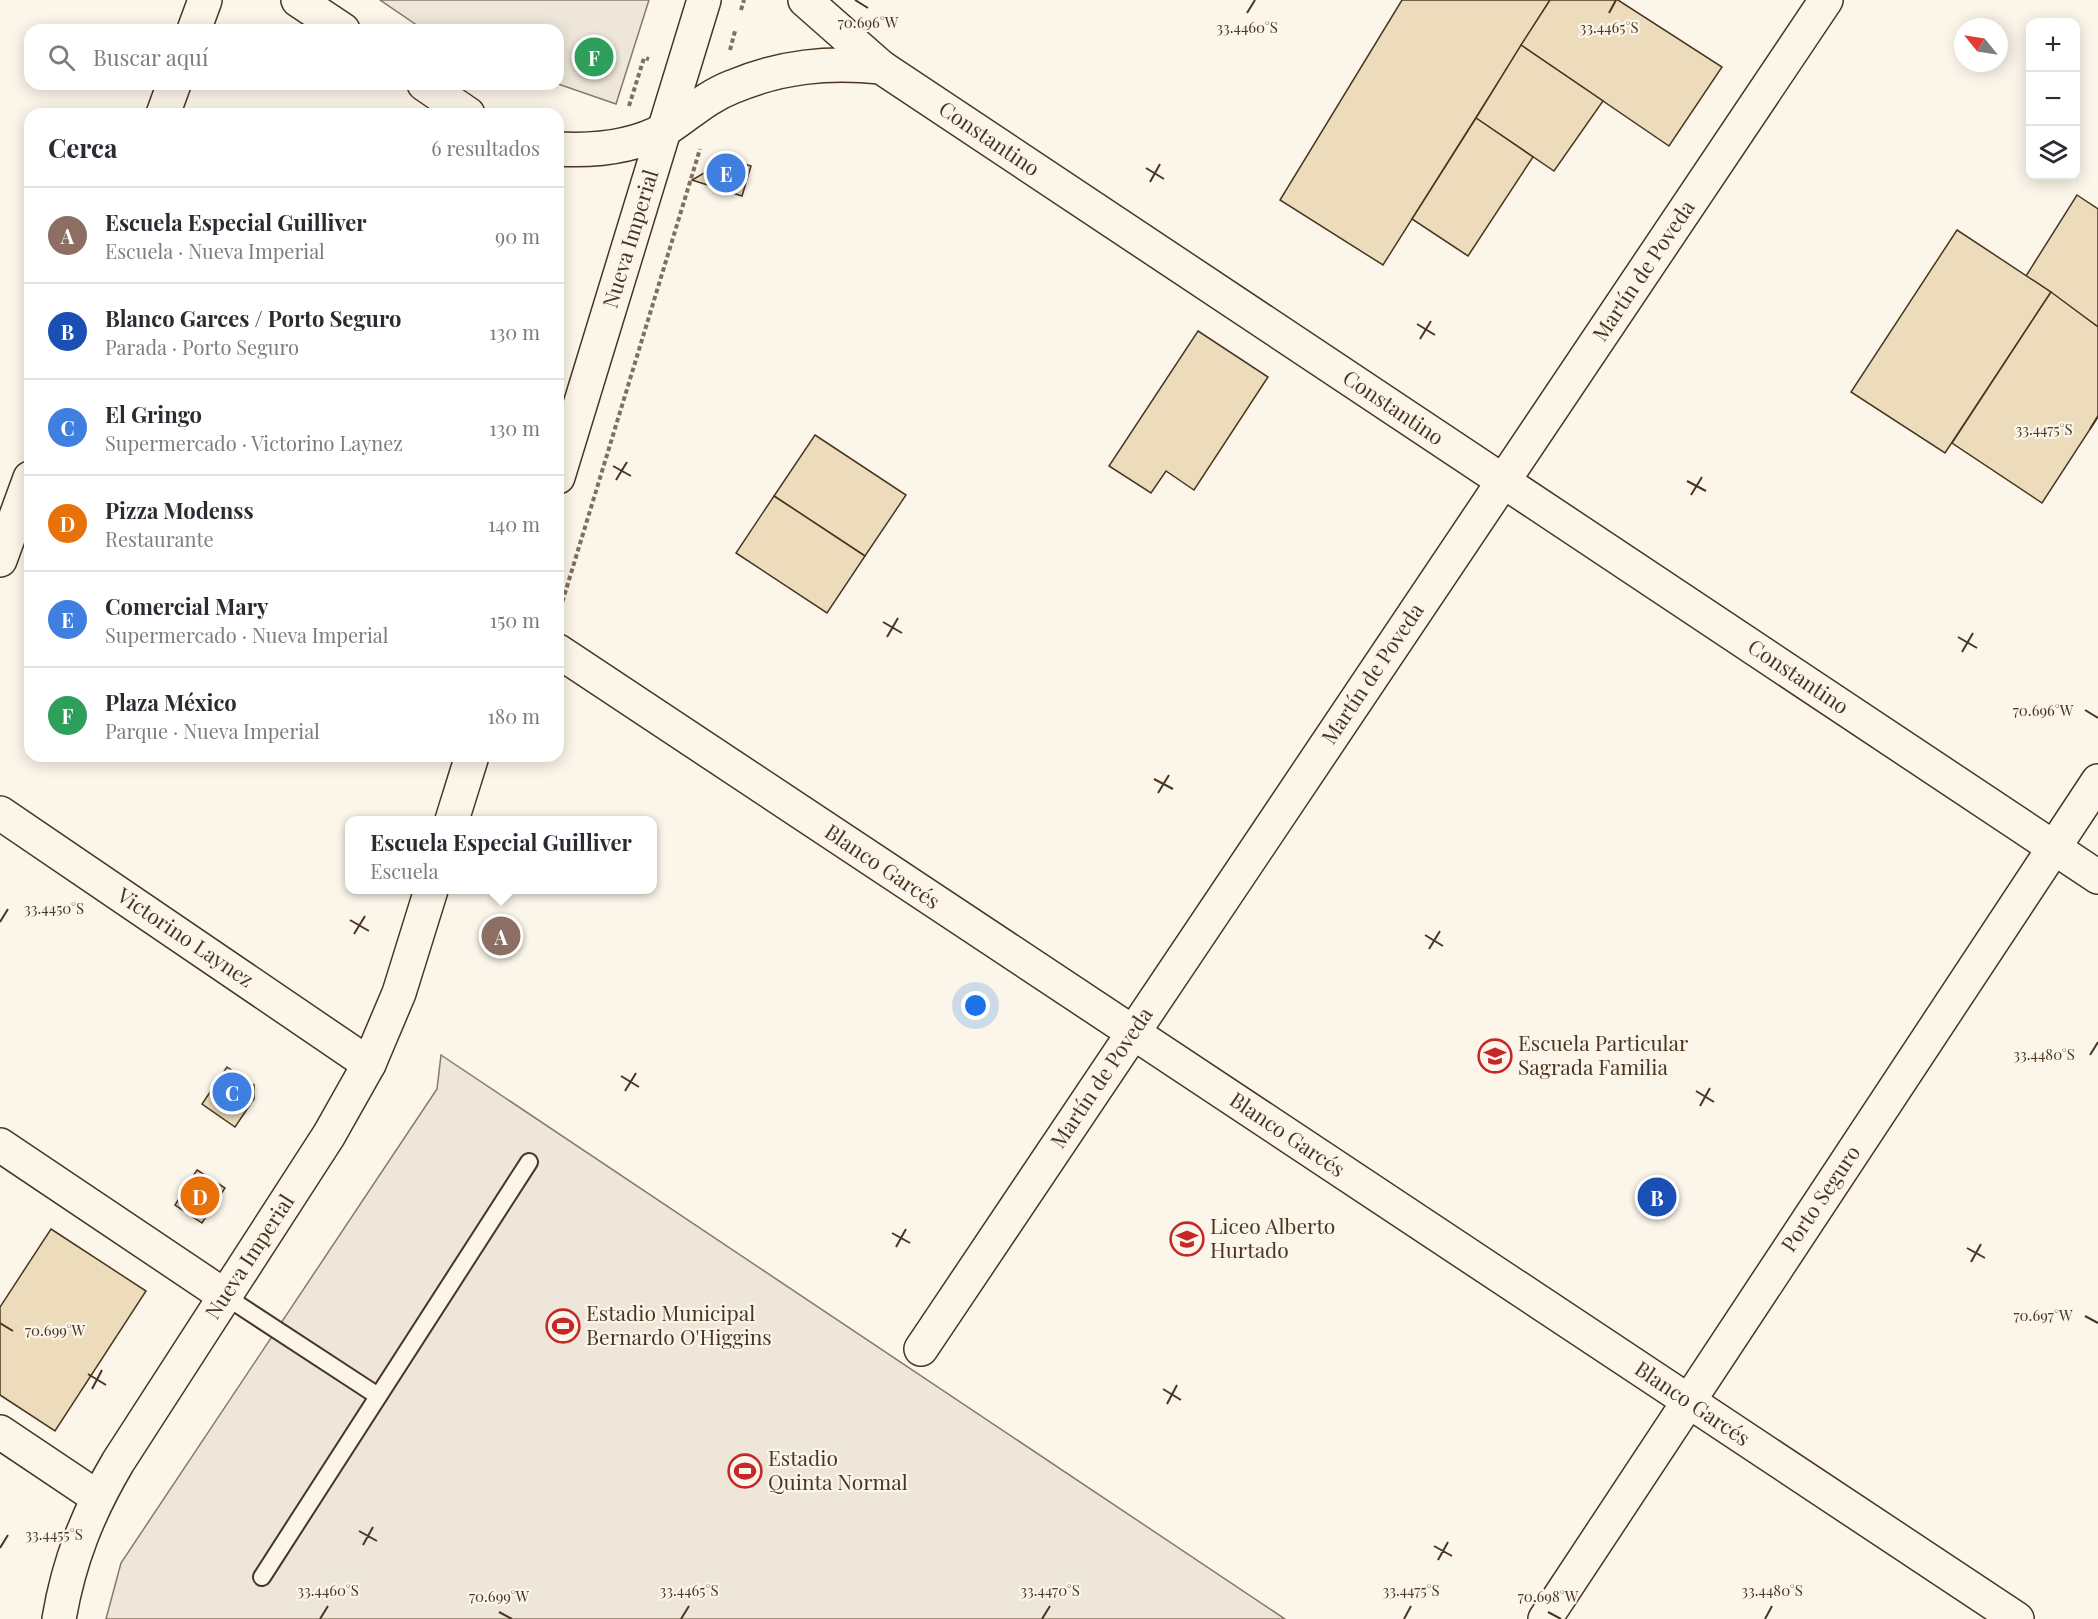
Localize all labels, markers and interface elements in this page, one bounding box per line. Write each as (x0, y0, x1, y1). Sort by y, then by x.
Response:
text: 70.696°W (838, 12, 899, 32)
text: 33.4460°S (1216, 17, 1278, 37)
text: 33.4465°S (1579, 17, 1639, 37)
north arrow (1954, 18, 2008, 72)
map controls (2026, 18, 2080, 180)
button: + (2026, 18, 2080, 72)
search box (24, 24, 564, 90)
pin: F (574, 34, 614, 80)
icon: search (45, 41, 78, 74)
text: Buscar aquí (93, 42, 208, 72)
button: − (2026, 72, 2080, 126)
street label: Constantino (934, 93, 1046, 181)
button: layers (2026, 126, 2080, 180)
text: Cerca (48, 130, 117, 165)
text: 6 resultados (431, 134, 540, 161)
pin: E (706, 150, 746, 195)
street label: Nueva Imperial (595, 166, 663, 311)
street label: Martín de Poveda (1585, 194, 1700, 346)
text: Escuela Especial Guilliver (105, 207, 366, 237)
text: A (61, 222, 74, 249)
text: 90 m (495, 222, 540, 249)
text: Escuela · Nueva Imperial (105, 237, 325, 264)
text: Blanco Garces / Porto Seguro (105, 303, 401, 333)
text: B (61, 318, 74, 345)
text: 130 m (489, 318, 540, 345)
text: Parada · Porto Seguro (105, 333, 299, 360)
street label: Constantino (1338, 362, 1450, 450)
text: El Gringo (105, 399, 202, 429)
text: C (60, 414, 75, 441)
text: 130 m (489, 414, 540, 441)
text: 33.4475°S (2015, 419, 2073, 439)
text: Supermercado · Victorino Laynez (105, 429, 403, 456)
text: Pizza Modenss (105, 495, 254, 525)
text: D (60, 510, 75, 537)
text: 140 m (488, 510, 540, 537)
text: Restaurante (105, 525, 214, 552)
text: Comercial Mary (105, 591, 268, 621)
street label: Martín de Poveda (1314, 597, 1429, 749)
text: E (61, 606, 74, 633)
text: 150 m (490, 606, 540, 633)
text: Supermercado · Nueva Imperial (105, 621, 389, 648)
street label: Constantino (1743, 631, 1855, 719)
text: Plaza México (105, 687, 237, 717)
text: 70.696°W (2013, 700, 2074, 720)
text: F (62, 702, 73, 729)
text: 180 m (487, 702, 540, 729)
text: Parque · Nueva Imperial (105, 717, 320, 744)
popup (345, 816, 657, 894)
street label: Blanco Garcés (820, 817, 946, 914)
text: Escuela Especial Guilliver (370, 827, 632, 857)
text: Escuela (370, 857, 439, 884)
street label: Victorino Laynez (111, 880, 260, 992)
text: 33.4450°S (24, 898, 84, 918)
pin: A (482, 914, 520, 958)
your location (961, 991, 990, 1020)
street label: Martín de Poveda (1043, 1001, 1158, 1153)
place label: Escuela Particular Sagrada Familia (1518, 1028, 1689, 1080)
school or university icon: Escuela Particular Sagrada Familia (1477, 1038, 1513, 1074)
text: 33.4480°S (2013, 1044, 2075, 1064)
pin: C (212, 1070, 252, 1114)
street label: Blanco Garcés (1225, 1085, 1351, 1182)
street label: Porto Seguro (1773, 1139, 1865, 1257)
pin: D (180, 1174, 220, 1218)
pin: B (1638, 1174, 1676, 1220)
street label: Nueva Imperial (198, 1188, 299, 1324)
place label: Liceo Alberto Hurtado (1210, 1211, 1335, 1263)
school or university icon: Liceo Alberto Hurtado (1169, 1221, 1205, 1257)
place label: Estadio Municipal Bernardo O'Higgins (586, 1298, 772, 1350)
text: 70.697°W (2014, 1305, 2073, 1325)
sports icon: Estadio Municipal Bernardo O'Higgins (545, 1308, 581, 1344)
text: 70.699°W (25, 1320, 85, 1340)
street label: Blanco Garcés (1630, 1354, 1756, 1451)
place label: Estadio Quinta Normal (768, 1443, 908, 1495)
sports icon: Estadio Quinta Normal (727, 1453, 763, 1489)
text: 33.4455°S (25, 1524, 83, 1544)
text: 33.4460°S (297, 1580, 359, 1600)
text: 33.4465°S (659, 1580, 719, 1600)
text: 33.4470°S (1020, 1580, 1080, 1600)
text: 33.4475°S (1382, 1580, 1440, 1600)
text: 33.4480°S (1741, 1580, 1803, 1600)
text: 70.699°W (469, 1586, 529, 1606)
text: 70.698°W (1518, 1586, 1579, 1606)

